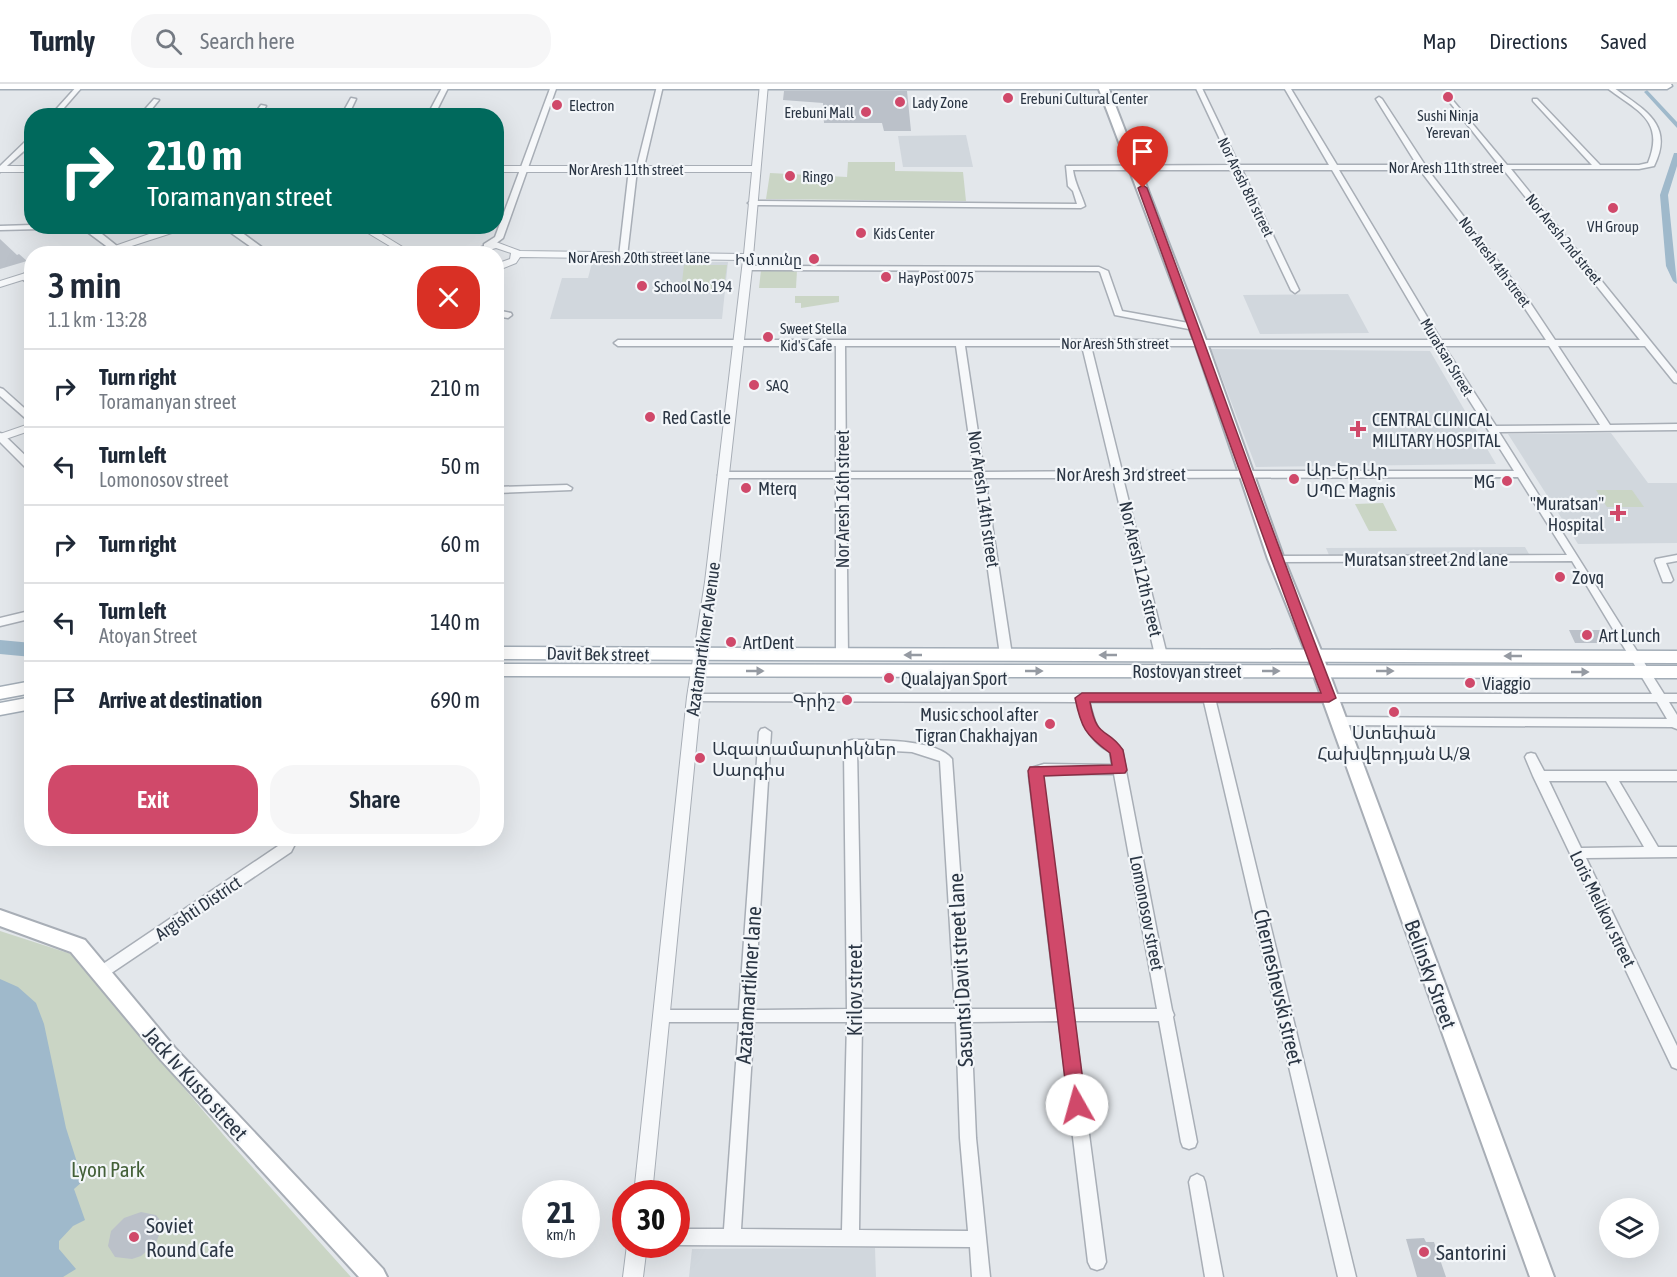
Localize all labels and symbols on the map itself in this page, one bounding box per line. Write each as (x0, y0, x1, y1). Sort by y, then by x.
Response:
place label: Erebuni Cultural Center (1020, 90, 1148, 107)
marker: Sushi Ninja Yerevan (1441, 90, 1455, 104)
marker: Erebuni Cultural Center (1001, 91, 1015, 105)
place label: Lady Zone (912, 94, 968, 111)
marker: Lady Zone (893, 95, 907, 109)
place label: Electron (569, 97, 615, 114)
marker: Electron (550, 98, 564, 112)
place label: Erebuni Mall (784, 104, 854, 121)
marker: Erebuni Mall (859, 105, 873, 119)
place label: Sushi Ninja Yerevan (1417, 107, 1479, 141)
pin (1117, 126, 1168, 188)
street label: Nor Aresh 8th street (1215, 135, 1277, 239)
street label: Nor Aresh 11th street (1388, 159, 1504, 176)
street label: Nor Aresh 11th street (568, 161, 684, 178)
place label: Ringo (802, 168, 833, 185)
marker: Ringo (783, 169, 797, 183)
street label: Nor Aresh 2nd street (1522, 191, 1606, 287)
marker: VH Group (1606, 201, 1620, 215)
street label: Nor Aresh 4th street (1456, 214, 1534, 310)
place label: VH Group (1587, 218, 1639, 235)
place label: Kids Center (873, 225, 935, 242)
marker: Kids Center (854, 226, 868, 240)
street label: Nor Aresh 20th street lane (568, 249, 710, 266)
place label: Իմ տունը (735, 251, 802, 269)
marker: Իմ տունը (807, 252, 821, 266)
place label: HayPost 0075 (898, 269, 974, 286)
marker: HayPost 0075 (879, 270, 893, 284)
place label: School No 194 (654, 278, 732, 295)
marker: School No 194 (635, 279, 649, 293)
street label: Muratsan Street (1417, 315, 1477, 399)
place label: Sweet Stella Kid's Cafe (780, 320, 847, 354)
marker: Sweet Stella Kid's Cafe (761, 330, 775, 344)
street label: Nor Aresh 5th street (1061, 335, 1169, 352)
place label: SAQ (766, 377, 789, 394)
marker: SAQ (747, 378, 761, 392)
place label: Red Castle (662, 407, 731, 428)
place label: CENTRAL CLINICAL MILITARY HOSPITAL (1372, 409, 1500, 451)
marker: Red Castle (643, 410, 657, 424)
marker: CENTRAL CLINICAL MILITARY HOSPITAL (1349, 420, 1367, 438)
street label: Nor Aresh 14th street (964, 429, 1004, 569)
street label: Nor Aresh 16th street (832, 430, 853, 568)
place label: Ար-Եր Ար ՍՊԸ Magnis (1306, 459, 1396, 501)
street label: Nor Aresh 3rd street (1056, 464, 1186, 485)
place label: MG (1473, 471, 1495, 492)
marker: Ար-Եր Ար ՍՊԸ Magnis (1287, 472, 1301, 486)
marker: MG (1500, 474, 1514, 488)
place label: Mterq (758, 478, 797, 499)
marker: Mterq (739, 481, 753, 495)
place label: "Muratsan" Hospital (1530, 493, 1604, 535)
street label: Nor Aresh 12th street (1115, 499, 1167, 639)
marker: "Muratsan" Hospital (1609, 504, 1627, 522)
street label: Muratsan street 2nd lane (1344, 549, 1508, 570)
street label: Azatamartikner Avenue (682, 561, 724, 717)
place label: Zovq (1572, 567, 1604, 588)
marker: Zovq (1553, 570, 1567, 584)
place label: Art Lunch (1599, 625, 1660, 646)
marker: Art Lunch (1580, 628, 1594, 642)
place label: ArtDent (743, 632, 794, 653)
marker: ArtDent (724, 635, 738, 649)
street label: Davit Bek street (546, 643, 650, 665)
one-way arrow (904, 650, 923, 660)
one-way arrow (1099, 650, 1118, 660)
one-way arrow (1503, 651, 1522, 661)
street label: Rostovyan street (1132, 661, 1242, 682)
one-way arrow (746, 666, 765, 676)
one-way arrow (1025, 666, 1044, 676)
one-way arrow (1262, 666, 1281, 676)
one-way arrow (1375, 666, 1394, 676)
one-way arrow (1570, 667, 1589, 677)
place label: Qualajyan Sport (901, 668, 1008, 689)
marker: Qualajyan Sport (882, 671, 896, 685)
place label: Viaggio (1482, 673, 1531, 694)
marker: Viaggio (1463, 676, 1477, 690)
place label: Գրիշ (792, 690, 835, 711)
marker: Գրիշ (840, 693, 854, 707)
place label: Music school after Tigran Chakhajyan (915, 704, 1039, 746)
marker: Ստեփան Հախվերդյան Ա/Ձ (1387, 705, 1401, 719)
marker: Music school after Tigran Chakhajyan (1043, 717, 1057, 731)
place label: Ստեփան Հախվերդյան Ա/Ձ (1317, 722, 1471, 764)
place label: Ազատամարտիկներ Սարգիս (712, 738, 896, 780)
marker: Ազատամարտիկներ Սարգիս (693, 751, 707, 765)
street label: Loris Melikov street (1566, 847, 1640, 971)
street label: Lomonosov street (1126, 854, 1168, 972)
street label: Argishti District (151, 872, 245, 944)
street label: Sasuntsi Davit street lane (943, 872, 977, 1068)
street label: Azatamartikner lane (731, 905, 765, 1065)
street label: Cherneshevski street (1249, 907, 1309, 1067)
street label: Belinsky Street (1400, 916, 1462, 1032)
street label: Krilov street (842, 944, 866, 1036)
street label: Jack Iv Kusto street (139, 1021, 253, 1145)
position arrow (1045, 1073, 1109, 1137)
park label: Lyon Park (71, 1157, 145, 1181)
speed limit sign: 30 (612, 1180, 690, 1258)
place label: Soviet Round Cafe (146, 1213, 234, 1261)
marker: Soviet Round Cafe (127, 1230, 141, 1244)
place label: Santorini (1436, 1240, 1507, 1264)
marker: Santorini (1417, 1245, 1431, 1259)

